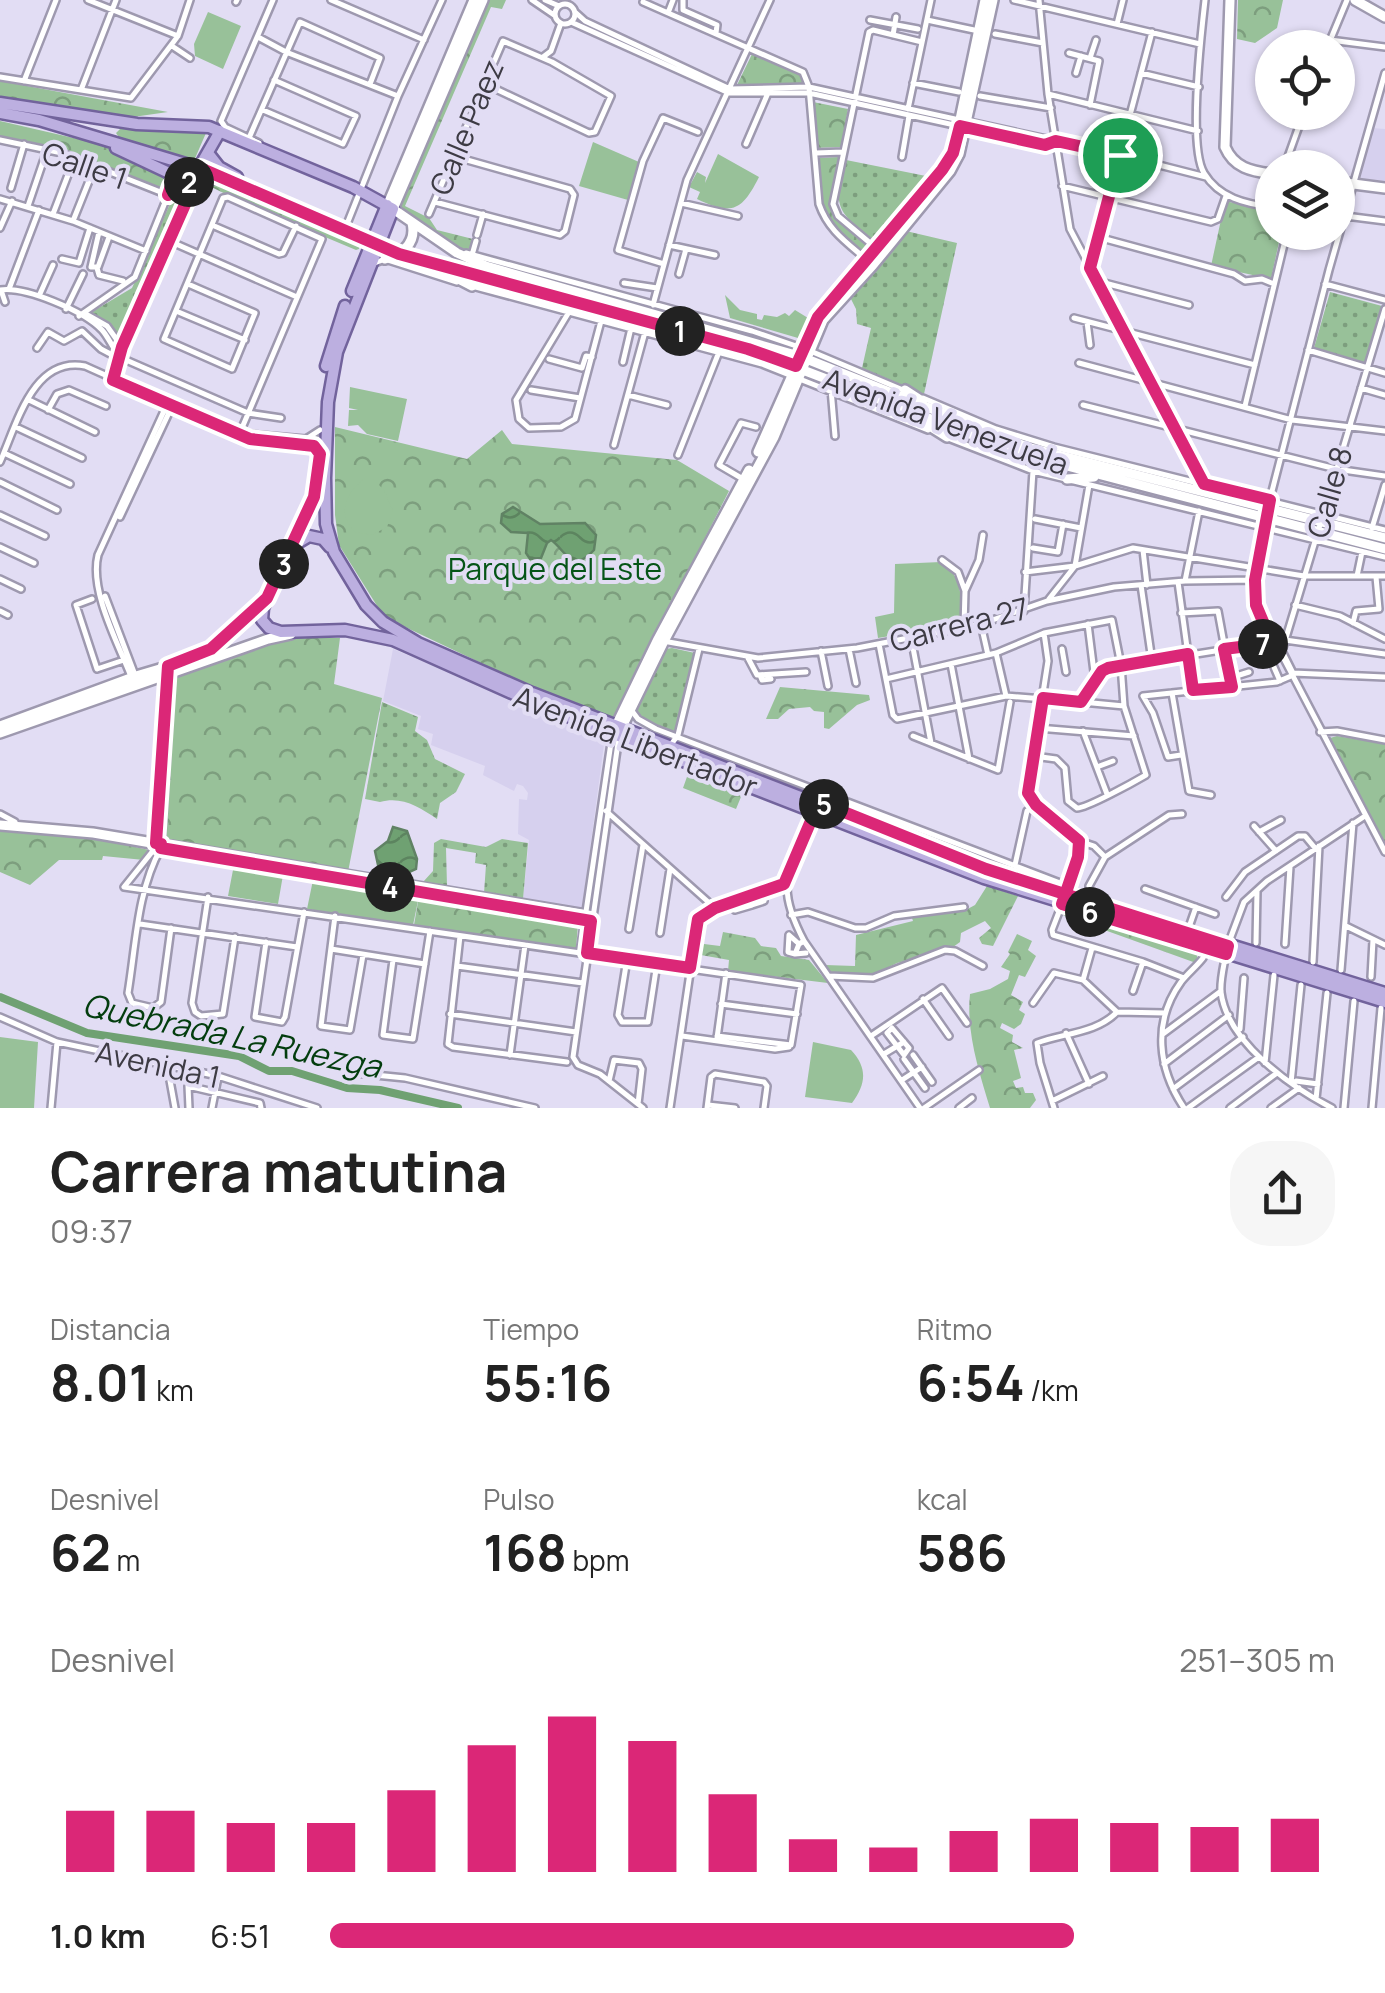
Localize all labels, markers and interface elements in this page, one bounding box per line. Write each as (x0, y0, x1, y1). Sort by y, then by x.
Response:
map controls (1255, 30, 1355, 250)
button: locate (1255, 30, 1355, 130)
street label: Calle Paez (419, 53, 513, 201)
pin (1078, 113, 1163, 198)
icon: arrive (1093, 128, 1148, 183)
street label: Calle 1 (37, 131, 133, 199)
button: layers (1255, 150, 1355, 250)
pin: 2 (164, 157, 214, 207)
text: 2 (181, 163, 197, 201)
pin: 1 (655, 306, 705, 356)
text: 1 (674, 312, 686, 350)
street label: Avenida Venezuela (818, 358, 1074, 484)
street label: Calle 8 (1296, 442, 1362, 542)
pin: 3 (259, 539, 309, 589)
text: 3 (276, 545, 292, 583)
park label: Parque del Este (448, 548, 662, 589)
street label: Carrera 27 (885, 587, 1033, 661)
pin: 7 (1238, 619, 1288, 669)
text: 7 (1256, 625, 1270, 663)
street label: Avenida Libertador (508, 676, 764, 806)
pin: 5 (799, 779, 849, 829)
text: 5 (816, 785, 832, 823)
pin: 4 (365, 862, 415, 912)
text: 4 (381, 868, 399, 906)
pin: 6 (1065, 887, 1115, 937)
text: 6 (1081, 893, 1099, 931)
water label: Quebrada La Ruezga (79, 982, 387, 1089)
street label: Avenida 1 (92, 1031, 224, 1097)
text: Carrera matutina (50, 1133, 507, 1209)
button: share (1230, 1141, 1335, 1246)
text: 09:37 (50, 1209, 133, 1253)
text: Distancia (50, 1310, 171, 1348)
text: Tiempo (483, 1310, 579, 1348)
text: Ritmo (917, 1310, 992, 1348)
text: 8.01 (50, 1348, 151, 1416)
text: 55:16 (483, 1348, 612, 1416)
text: 6:54 (917, 1348, 1025, 1416)
text: km (151, 1371, 194, 1409)
text: /km (1025, 1371, 1079, 1409)
text: Desnivel (50, 1480, 160, 1518)
text: Pulso (483, 1480, 555, 1518)
text: kcal (917, 1480, 968, 1518)
text: 62 (50, 1518, 111, 1586)
text: 168 (483, 1518, 567, 1586)
text: 586 (917, 1518, 1008, 1586)
text: m (111, 1541, 140, 1579)
text: bpm (567, 1541, 629, 1579)
text: Desnivel (50, 1638, 175, 1682)
text: 251–305 m (1179, 1638, 1335, 1682)
text: 1.0 km (50, 1914, 146, 1958)
text: 6:51 (210, 1914, 270, 1958)

